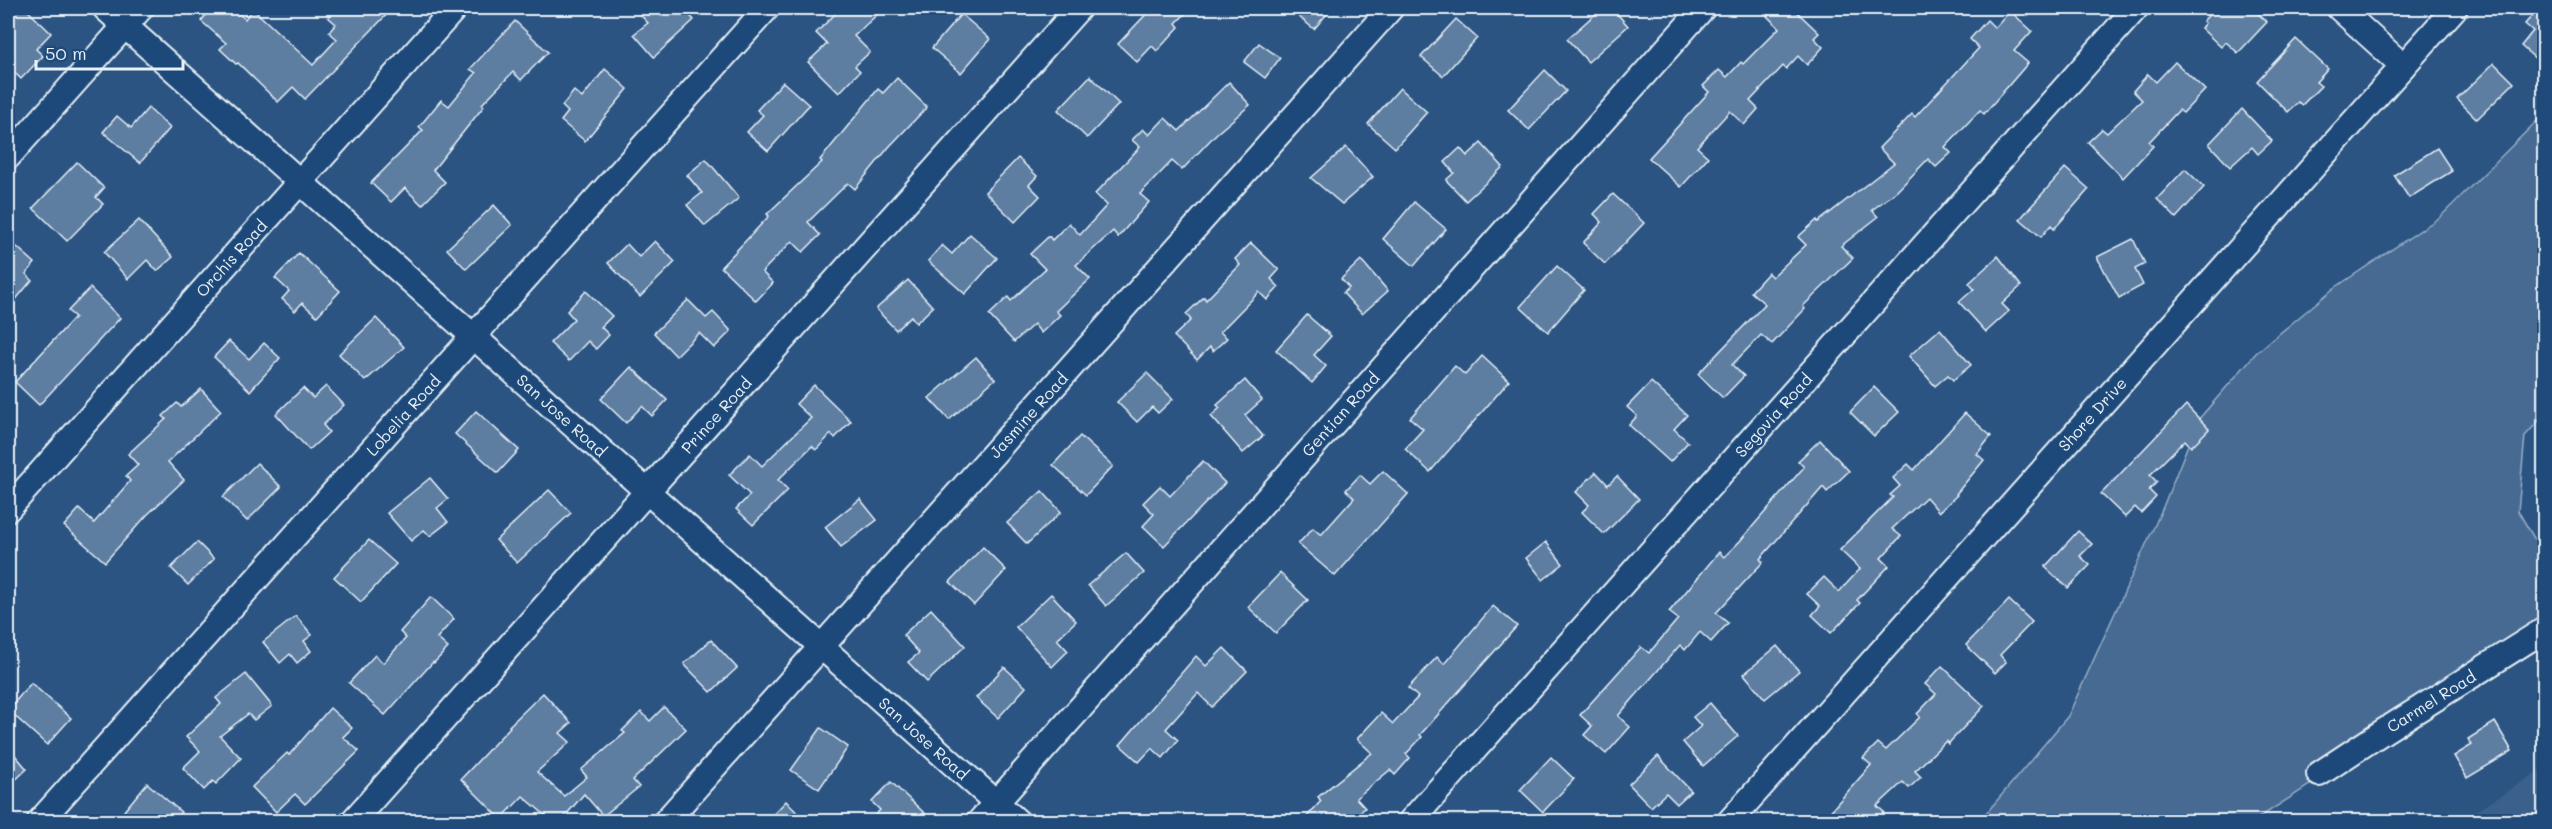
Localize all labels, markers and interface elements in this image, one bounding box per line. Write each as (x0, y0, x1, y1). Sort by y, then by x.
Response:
scale bar (36, 33, 183, 71)
text: 50 m (45, 41, 87, 65)
street label: Orchis Road (191, 215, 271, 301)
street label: Gentian Road (1297, 367, 1383, 461)
street label: Jasmine Road (984, 368, 1072, 462)
street label: San Jose Road (513, 369, 611, 461)
street label: Segovia Road (1730, 369, 1816, 461)
street label: Lobelia Road (361, 370, 445, 460)
street label: Prince Road (676, 372, 756, 458)
street label: Shore Drive (2053, 372, 2131, 456)
street label: Carmel Road (2383, 665, 2479, 737)
street label: San Jose Road (875, 692, 973, 784)

